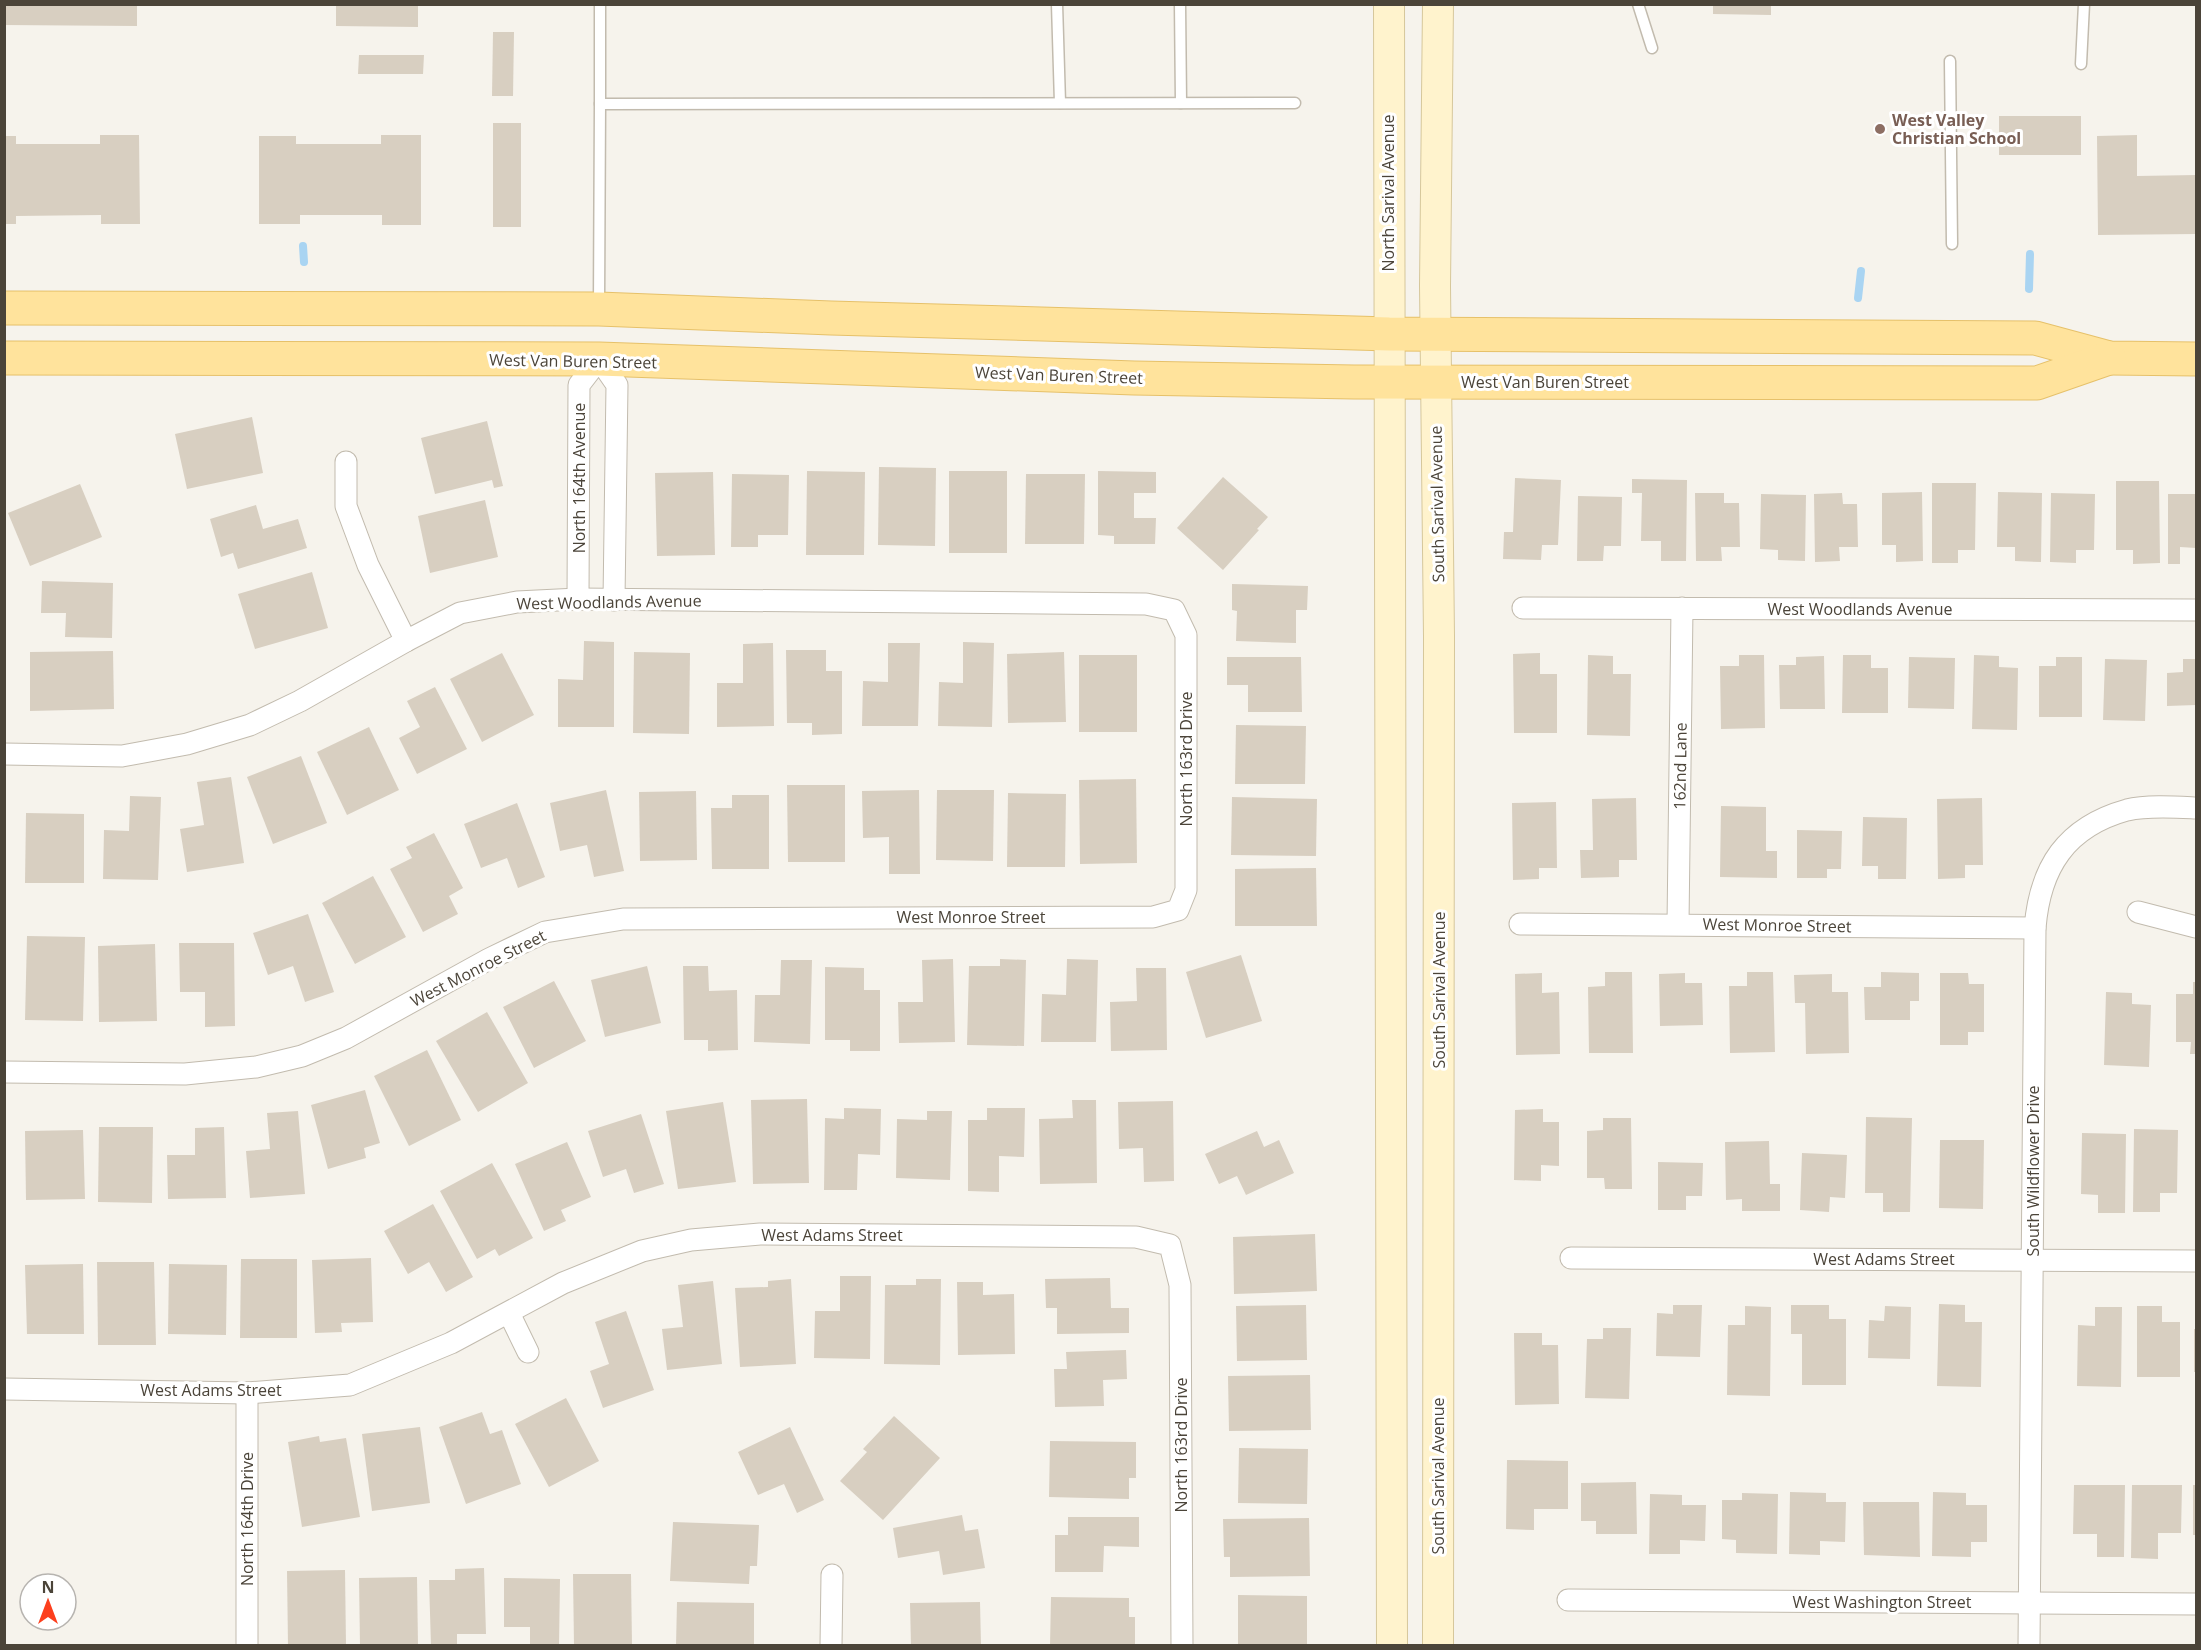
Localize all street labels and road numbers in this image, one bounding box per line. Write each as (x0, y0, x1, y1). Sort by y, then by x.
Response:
street label: North Sarival Avenue (1377, 115, 1399, 271)
street label: West Van Buren Street (489, 349, 657, 373)
street label: West Van Buren Street (975, 361, 1144, 389)
street label: West Van Buren Street (1461, 371, 1629, 393)
street label: North 164th Avenue (568, 403, 590, 553)
street label: South Sarival Avenue (1425, 425, 1449, 583)
street label: West Woodlands Avenue (516, 589, 702, 615)
street label: West Woodlands Avenue (1767, 598, 1953, 620)
street label: North 163rd Drive (1175, 692, 1197, 826)
street label: 162nd Lane (1668, 722, 1692, 810)
street label: West Monroe Street (896, 906, 1046, 928)
street label: South Sarival Avenue (1428, 912, 1450, 1068)
street label: West Monroe Street (1702, 913, 1852, 937)
street label: West Monroe Street (407, 924, 550, 1012)
street label: South Wildflower Drive (2022, 1086, 2044, 1256)
street label: West Adams Street (761, 1224, 903, 1246)
street label: West Adams Street (1813, 1248, 1955, 1270)
street label: North 163rd Drive (1170, 1378, 1192, 1512)
street label: West Adams Street (140, 1379, 282, 1401)
street label: South Sarival Avenue (1427, 1398, 1449, 1554)
street label: North 164th Drive (236, 1452, 258, 1586)
street label: West Washington Street (1793, 1591, 1972, 1613)

